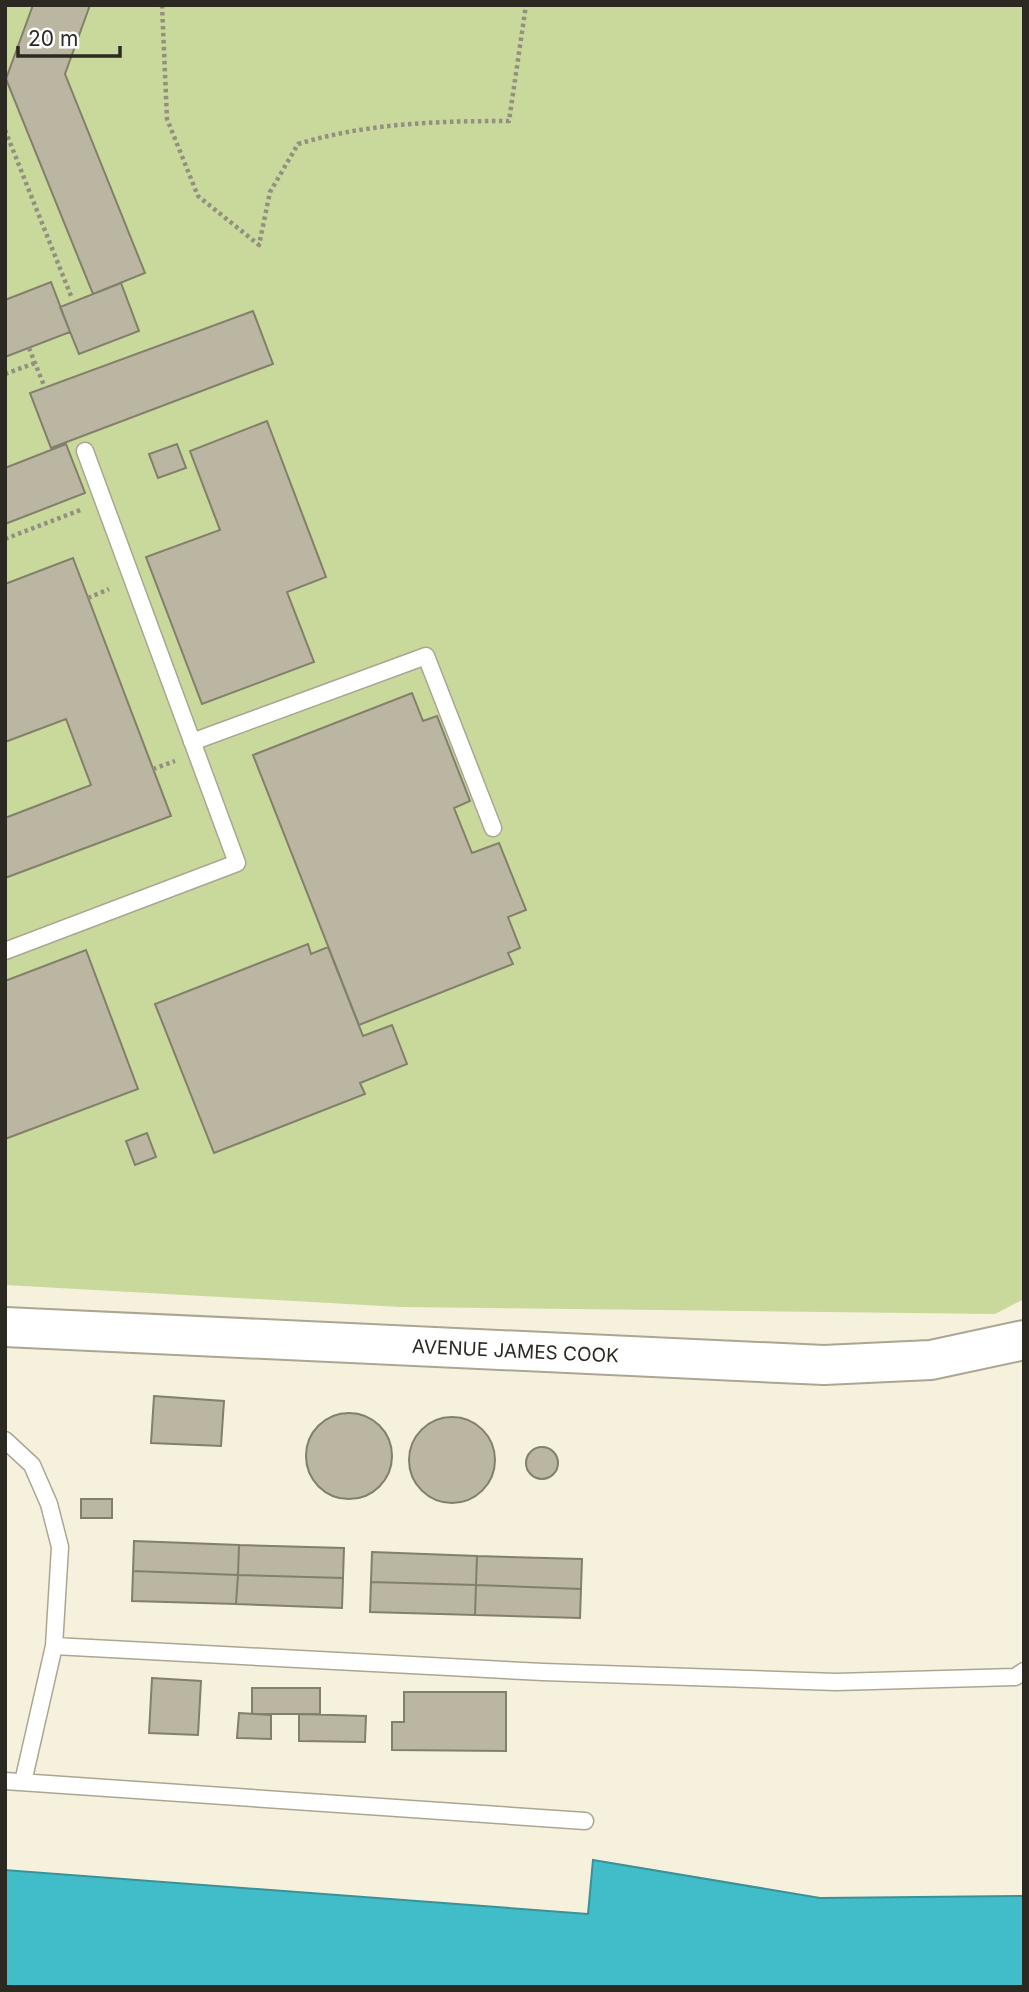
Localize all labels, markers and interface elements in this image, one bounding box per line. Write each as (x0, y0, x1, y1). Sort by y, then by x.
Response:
scale bar (18, 14, 119, 58)
text: 20 m (28, 26, 78, 51)
street label: AVENUE JAMES COOK (411, 1335, 620, 1367)

